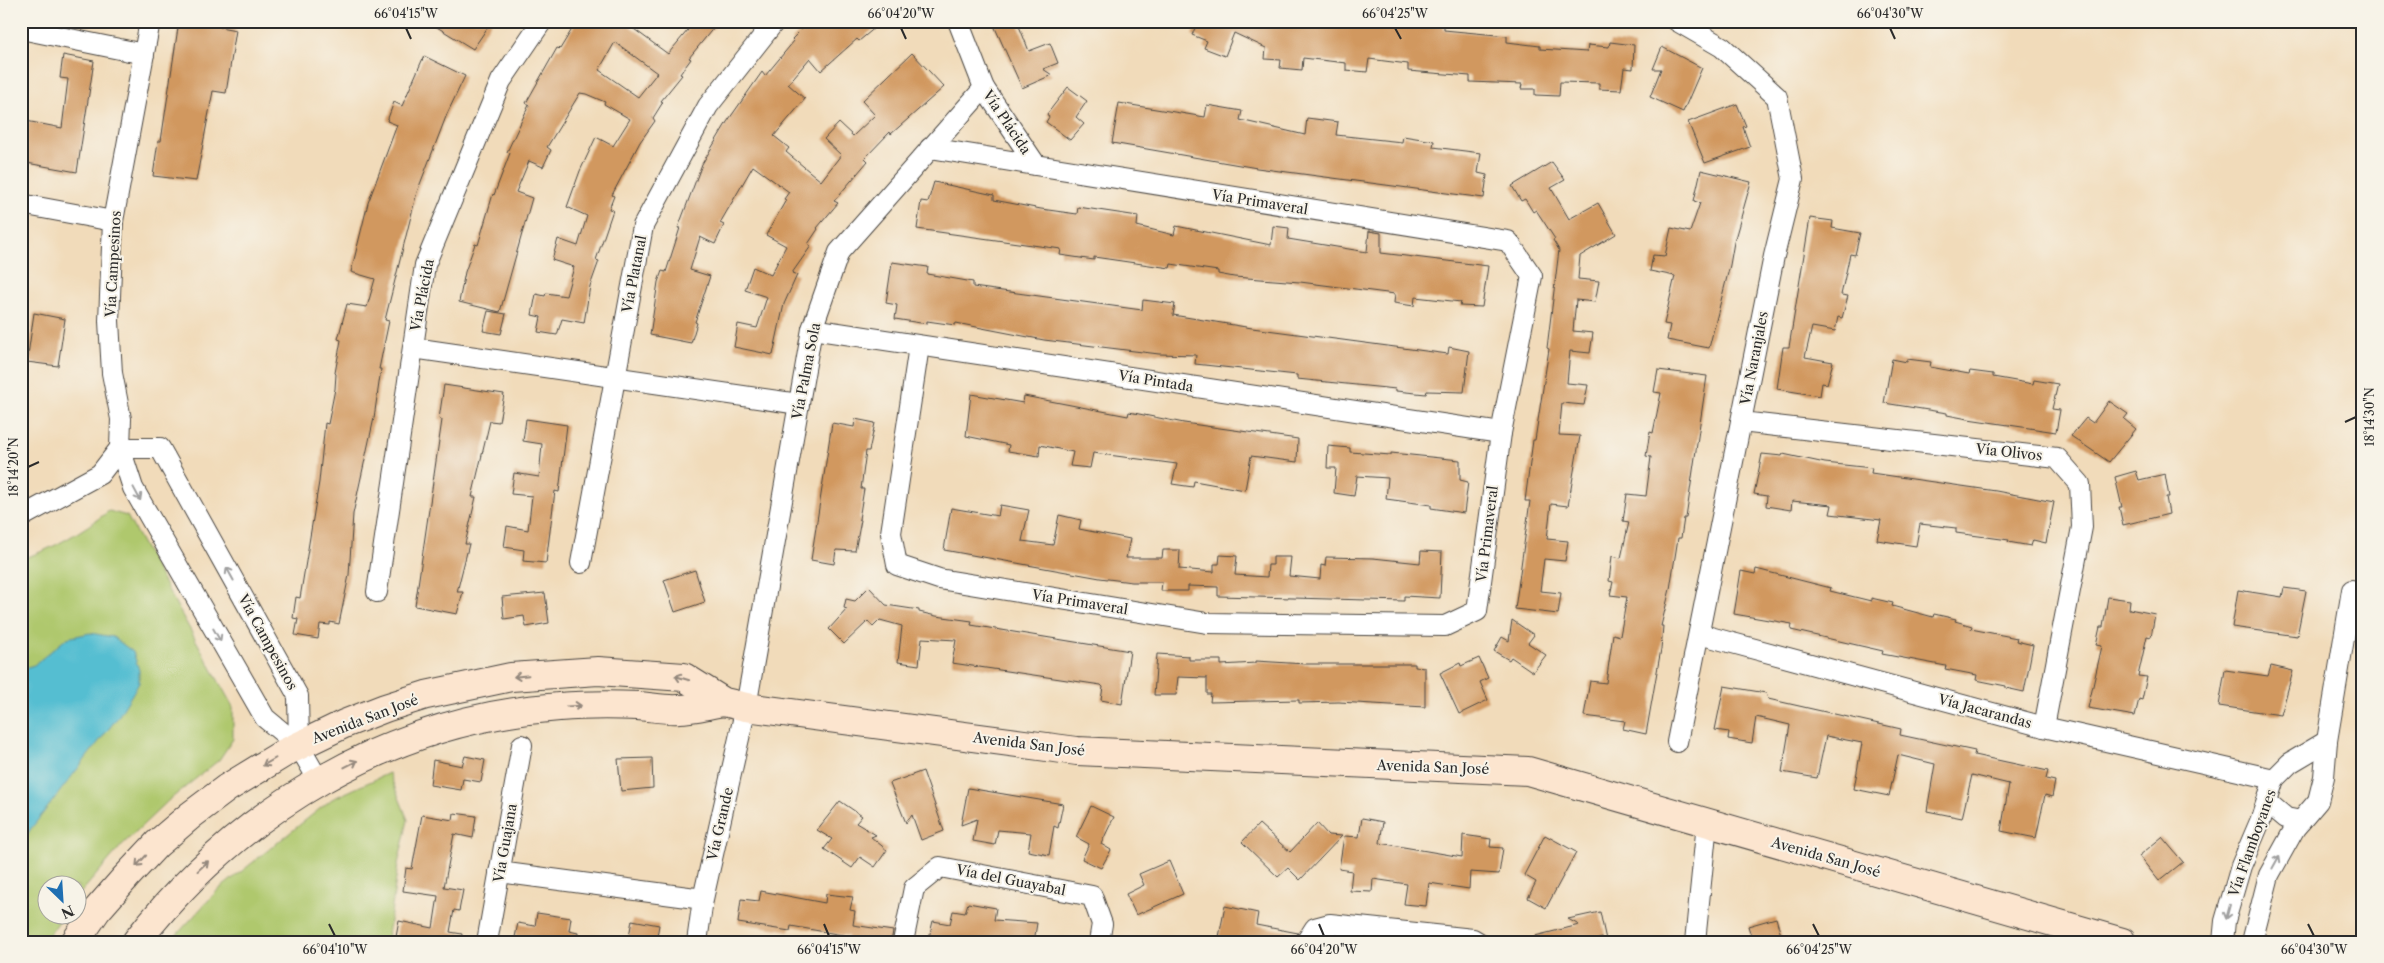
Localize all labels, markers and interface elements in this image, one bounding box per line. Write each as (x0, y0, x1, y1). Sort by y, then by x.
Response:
text: 66°04'15"W (374, 6, 439, 21)
text: 66°04'20"W (868, 6, 935, 21)
text: 66°04'25"W (1362, 6, 1429, 21)
text: 66°04'30"W (1857, 6, 1924, 21)
street label: Vía Plácida (978, 86, 1035, 158)
street label: Vía Primaveral (1210, 185, 1309, 218)
street label: Vía Campesinos (101, 210, 125, 319)
street label: Vía Platanal (617, 234, 650, 315)
street label: Vía Plácida (406, 257, 438, 334)
street label: Vía Naranjales (1736, 310, 1772, 407)
street label: Vía Palma Sola (788, 320, 824, 422)
street label: Vía Pintada (1116, 366, 1195, 396)
text: 18°14'30"N (2362, 387, 2377, 447)
text: 18°14'20"N (6, 437, 21, 497)
street label: Vía Olivos (1974, 439, 2043, 464)
street label: Vía Primaveral (1472, 485, 1502, 584)
one-way arrow (132, 486, 142, 501)
one-way arrow (225, 567, 235, 582)
street label: Vía Primaveral (1030, 585, 1129, 618)
street label: Vía Campesinos (234, 590, 302, 693)
one-way arrow (213, 627, 223, 641)
one-way arrow (513, 672, 529, 681)
one-way arrow (674, 673, 690, 682)
street label: Avenida San José (308, 690, 421, 748)
street label: Vía Jacarandas (1935, 690, 2034, 732)
one-way arrow (566, 702, 582, 711)
street label: Avenida San José (971, 728, 1086, 760)
street label: Avenida San José (1375, 756, 1490, 778)
one-way arrow (263, 757, 277, 767)
one-way arrow (343, 759, 358, 768)
street label: Vía Grande (703, 785, 737, 863)
street label: Vía Flamboyanes (2224, 787, 2280, 900)
street label: Vía Guajana (489, 801, 521, 885)
street label: Avenida San José (1768, 833, 1883, 881)
one-way arrow (2271, 854, 2281, 869)
one-way arrow (135, 855, 147, 867)
one-way arrow (197, 860, 210, 872)
street label: Vía del Guayabal (954, 860, 1067, 899)
north arrow (38, 876, 88, 926)
text: N (58, 901, 77, 923)
one-way arrow (2223, 903, 2232, 919)
text: 66°04'10"W (302, 942, 368, 957)
text: 66°04'15"W (797, 942, 862, 957)
text: 66°04'20"W (1291, 942, 1358, 957)
text: 66°04'25"W (1786, 942, 1853, 957)
text: 66°04'30"W (2281, 942, 2348, 957)

